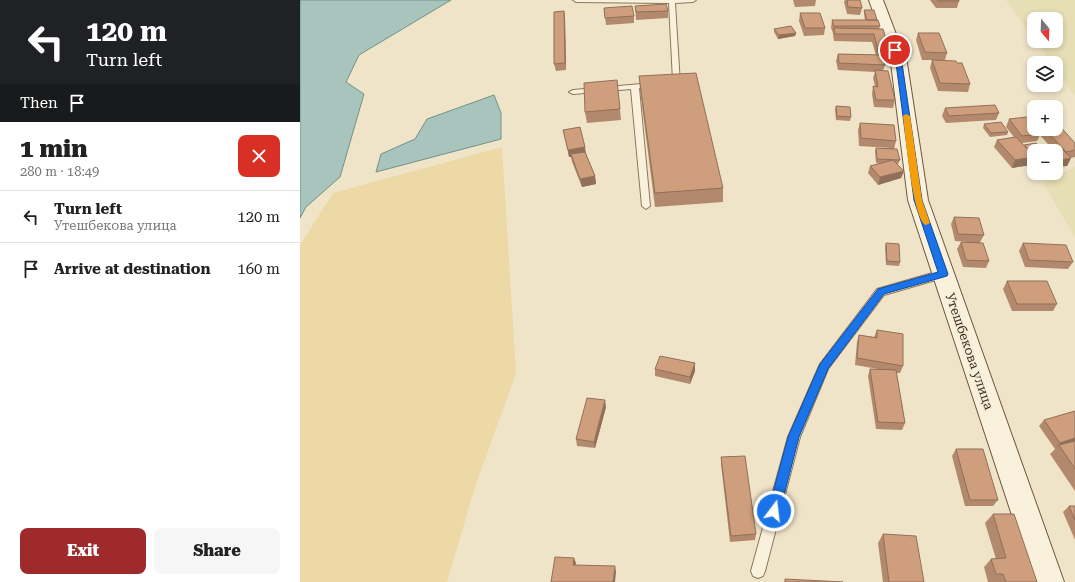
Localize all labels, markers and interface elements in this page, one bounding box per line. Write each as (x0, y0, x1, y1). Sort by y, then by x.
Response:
north arrow (1027, 12, 1063, 48)
map controls (1027, 12, 1063, 180)
text: 120 m (86, 15, 167, 48)
icon: left (20, 16, 72, 68)
pin (878, 33, 912, 67)
icon: arrive (884, 39, 906, 61)
text: Turn left (86, 49, 162, 70)
button: layers (1027, 56, 1063, 92)
icon: arrive (66, 92, 88, 114)
text: Then (20, 94, 58, 112)
button: + (1027, 100, 1063, 136)
text: 1 min (20, 135, 87, 163)
button: close (238, 135, 280, 177)
button: − (1027, 144, 1063, 180)
text: 280 m · 18:49 (20, 164, 99, 179)
text: Turn left (54, 200, 122, 218)
icon: left (20, 206, 42, 228)
text: 120 m (237, 208, 280, 226)
text: Утешбекова улица (54, 218, 177, 233)
icon: arrive (20, 258, 42, 280)
text: Arrive at destination (54, 260, 210, 278)
text: 160 m (237, 260, 280, 278)
street label: Утешбекова улица (942, 291, 997, 412)
position arrow (753, 490, 795, 532)
button: Exit (20, 528, 146, 574)
button: Share (154, 528, 280, 574)

